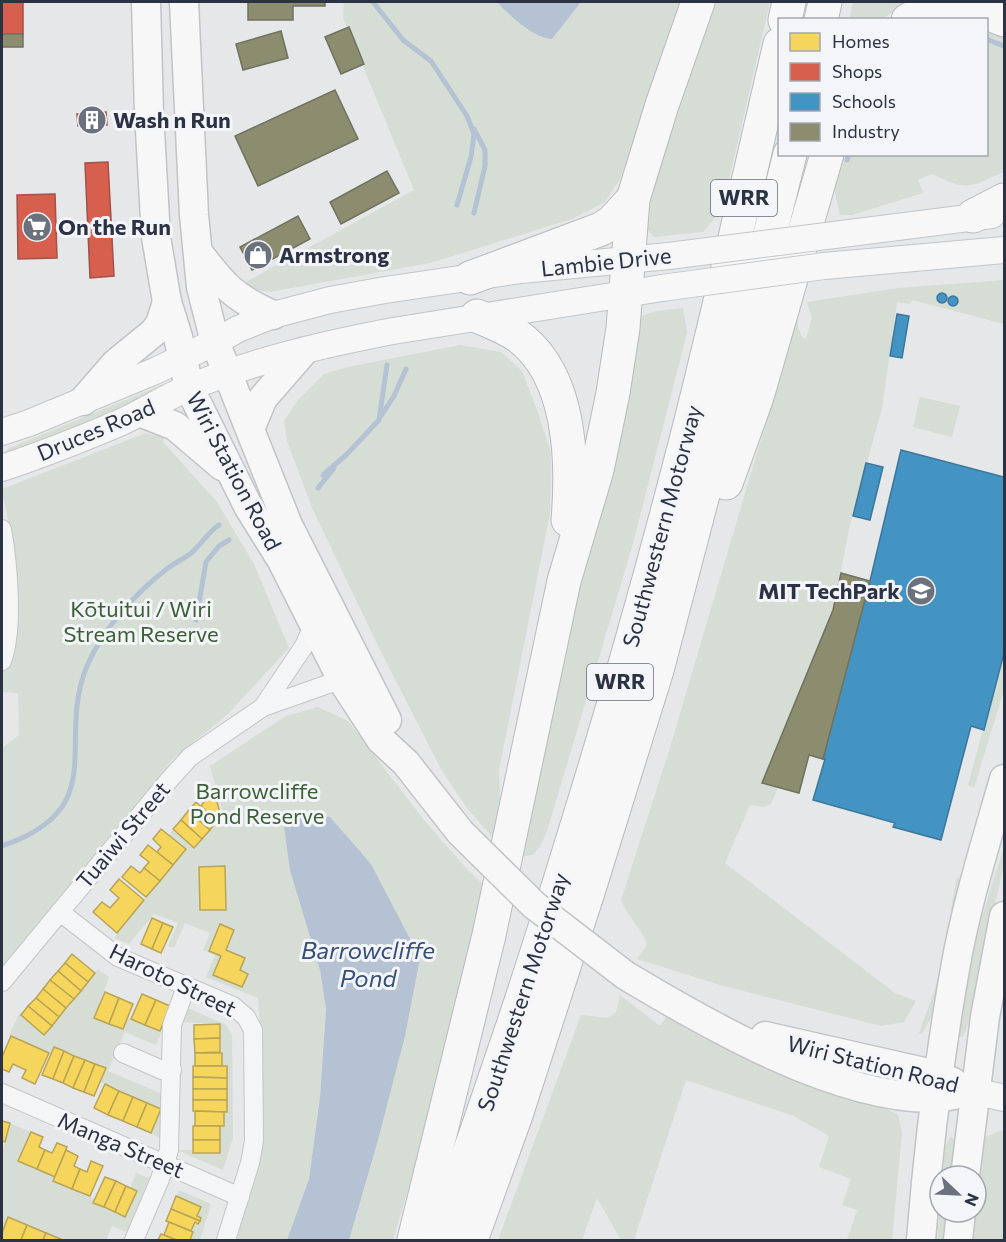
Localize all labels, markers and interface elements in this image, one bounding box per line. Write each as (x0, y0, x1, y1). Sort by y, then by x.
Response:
legend (778, 18, 988, 156)
text: Homes (832, 30, 890, 52)
text: Shops (832, 60, 882, 82)
text: Schools (832, 90, 896, 112)
building icon: Wash n Run (76, 104, 108, 136)
place label: Wash n Run (113, 106, 231, 133)
text: Industry (832, 120, 900, 142)
road number: WRR (711, 180, 777, 216)
supermarket icon: On the Run (21, 211, 53, 243)
place label: On the Run (58, 213, 171, 240)
shop icon: Armstrong (242, 239, 274, 271)
place label: Armstrong (279, 241, 389, 268)
street label: Lambie Drive (539, 241, 672, 282)
street label: Wiri Station Road (181, 387, 288, 555)
street label: Druces Road (33, 393, 159, 466)
street label: Southwestern Motorway (616, 402, 707, 650)
school or university icon: MIT TechPark (905, 575, 937, 607)
place label: MIT TechPark (758, 577, 900, 604)
park label: Kōtuitui / Wiri Stream Reserve (63, 595, 219, 647)
road number: WRR (587, 664, 653, 700)
street label: Tuaiwi Street (70, 776, 175, 894)
park label: Barrowcliffe Pond Reserve (190, 777, 324, 829)
street label: Southwestern Motorway (471, 869, 574, 1115)
water label: Barrowcliffe Pond (301, 935, 435, 992)
street label: Haroto Street (105, 937, 241, 1022)
street label: Wiri Station Road (784, 1029, 962, 1098)
street label: Manga Street (54, 1106, 188, 1183)
north arrow (928, 1164, 988, 1224)
text: N (961, 1191, 983, 1209)

